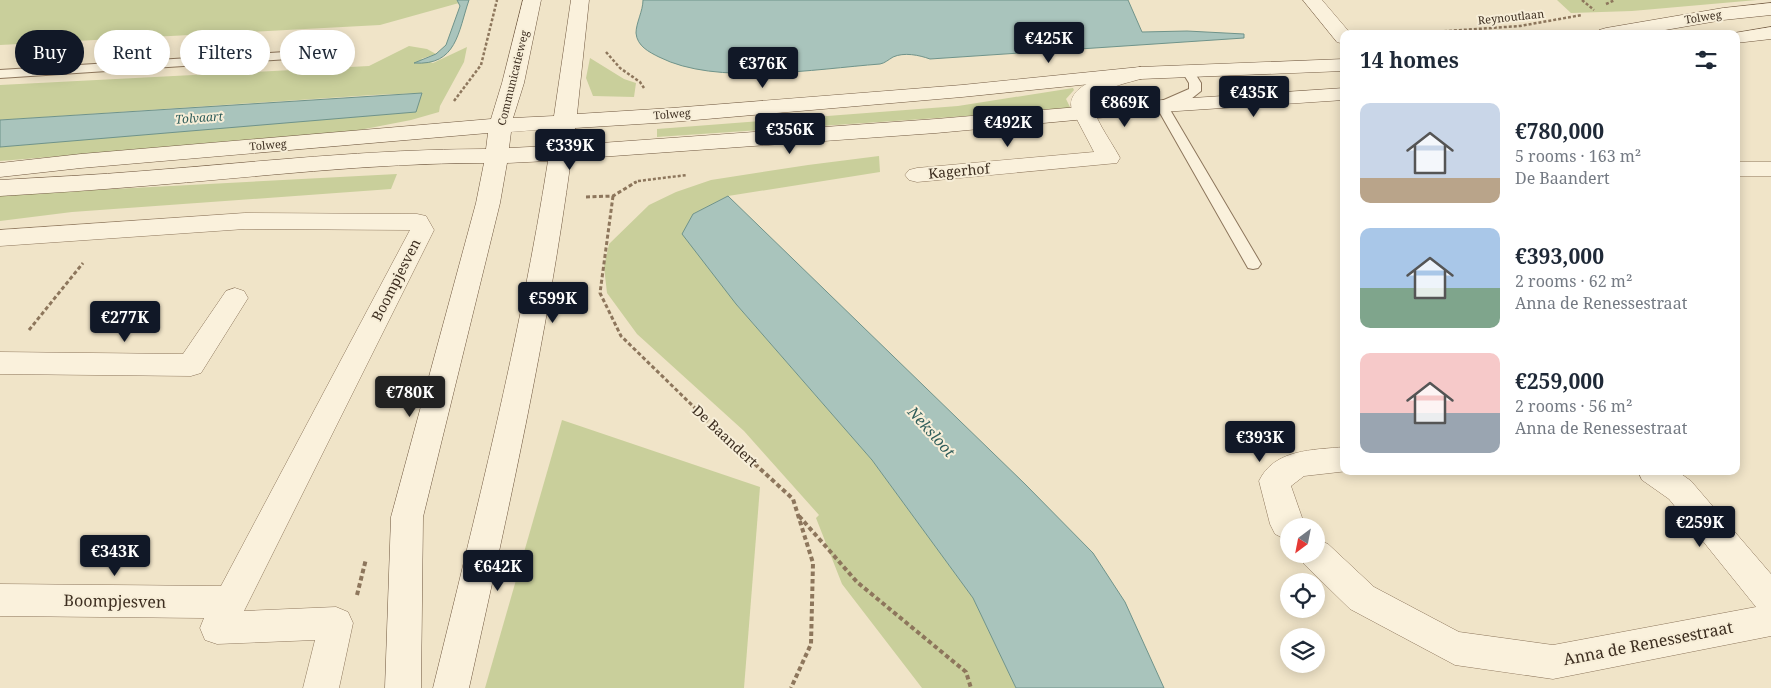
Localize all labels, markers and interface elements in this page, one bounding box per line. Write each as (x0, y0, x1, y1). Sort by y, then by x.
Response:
street label: Reynoutlaan (1477, 6, 1545, 27)
street label: Tolweg (1683, 6, 1723, 27)
pin: €425K (1014, 22, 1084, 64)
text: €425K (1025, 27, 1073, 49)
street label: Communicatieweg (493, 29, 532, 127)
chip: Buy (15, 30, 84, 75)
chip: Rent (94, 30, 170, 75)
chip: Filters (180, 30, 270, 75)
chip: New (280, 30, 355, 75)
pin: €376K (728, 46, 798, 89)
text: 14 homes (1360, 46, 1459, 74)
icon: filters (1692, 46, 1720, 74)
text: €376K (739, 52, 787, 74)
pin: €435K (1219, 76, 1289, 118)
text: €435K (1230, 81, 1278, 103)
pin: €869K (1090, 86, 1160, 128)
text: €869K (1101, 91, 1149, 113)
street label: Tolweg (653, 104, 691, 123)
pin: €492K (973, 106, 1043, 148)
water label: Tolvaart (174, 107, 224, 128)
text: €492K (984, 111, 1032, 133)
pin: €356K (755, 112, 825, 155)
text: €780,000 (1515, 117, 1604, 145)
text: €356K (766, 118, 814, 140)
icon: home (1400, 123, 1460, 183)
pin: €339K (535, 128, 605, 171)
text: €339K (546, 134, 594, 156)
street label: Tolweg (249, 135, 287, 154)
text: 5 rooms · 163 m² (1515, 145, 1641, 167)
street label: Kagerhof (928, 158, 992, 183)
text: De Baandert (1515, 167, 1610, 189)
street label: Boompjesven (367, 235, 424, 324)
text: €393,000 (1515, 242, 1604, 270)
icon: home (1400, 248, 1460, 308)
text: 2 rooms · 62 m² (1515, 270, 1632, 292)
pin: €599K (518, 282, 588, 324)
text: €599K (529, 287, 577, 309)
text: Anna de Renessestraat (1515, 292, 1687, 314)
pin: €277K (90, 300, 160, 343)
text: €277K (101, 306, 149, 328)
text: €259,000 (1515, 367, 1604, 395)
icon: home (1400, 373, 1460, 433)
pin: €780K (375, 376, 445, 418)
text: €780K (386, 381, 434, 403)
text: 2 rooms · 56 m² (1515, 395, 1632, 417)
street label: De Baandert (689, 400, 762, 471)
water label: Neksloot (903, 401, 960, 461)
text: Anna de Renessestraat (1515, 417, 1687, 439)
pin: €393K (1225, 420, 1295, 463)
text: €393K (1236, 426, 1284, 448)
pin: €259K (1665, 506, 1735, 548)
text: €259K (1676, 511, 1724, 533)
north arrow (1280, 518, 1325, 562)
map controls (1280, 518, 1325, 673)
pin: €343K (80, 534, 150, 577)
text: €343K (91, 540, 139, 562)
pin: €642K (463, 550, 533, 592)
text: €642K (474, 555, 522, 577)
button: locate (1280, 573, 1325, 618)
street label: Boompjesven (64, 589, 166, 613)
street label: Anna de Renessestraat (1561, 616, 1735, 670)
button: layers (1280, 628, 1325, 673)

